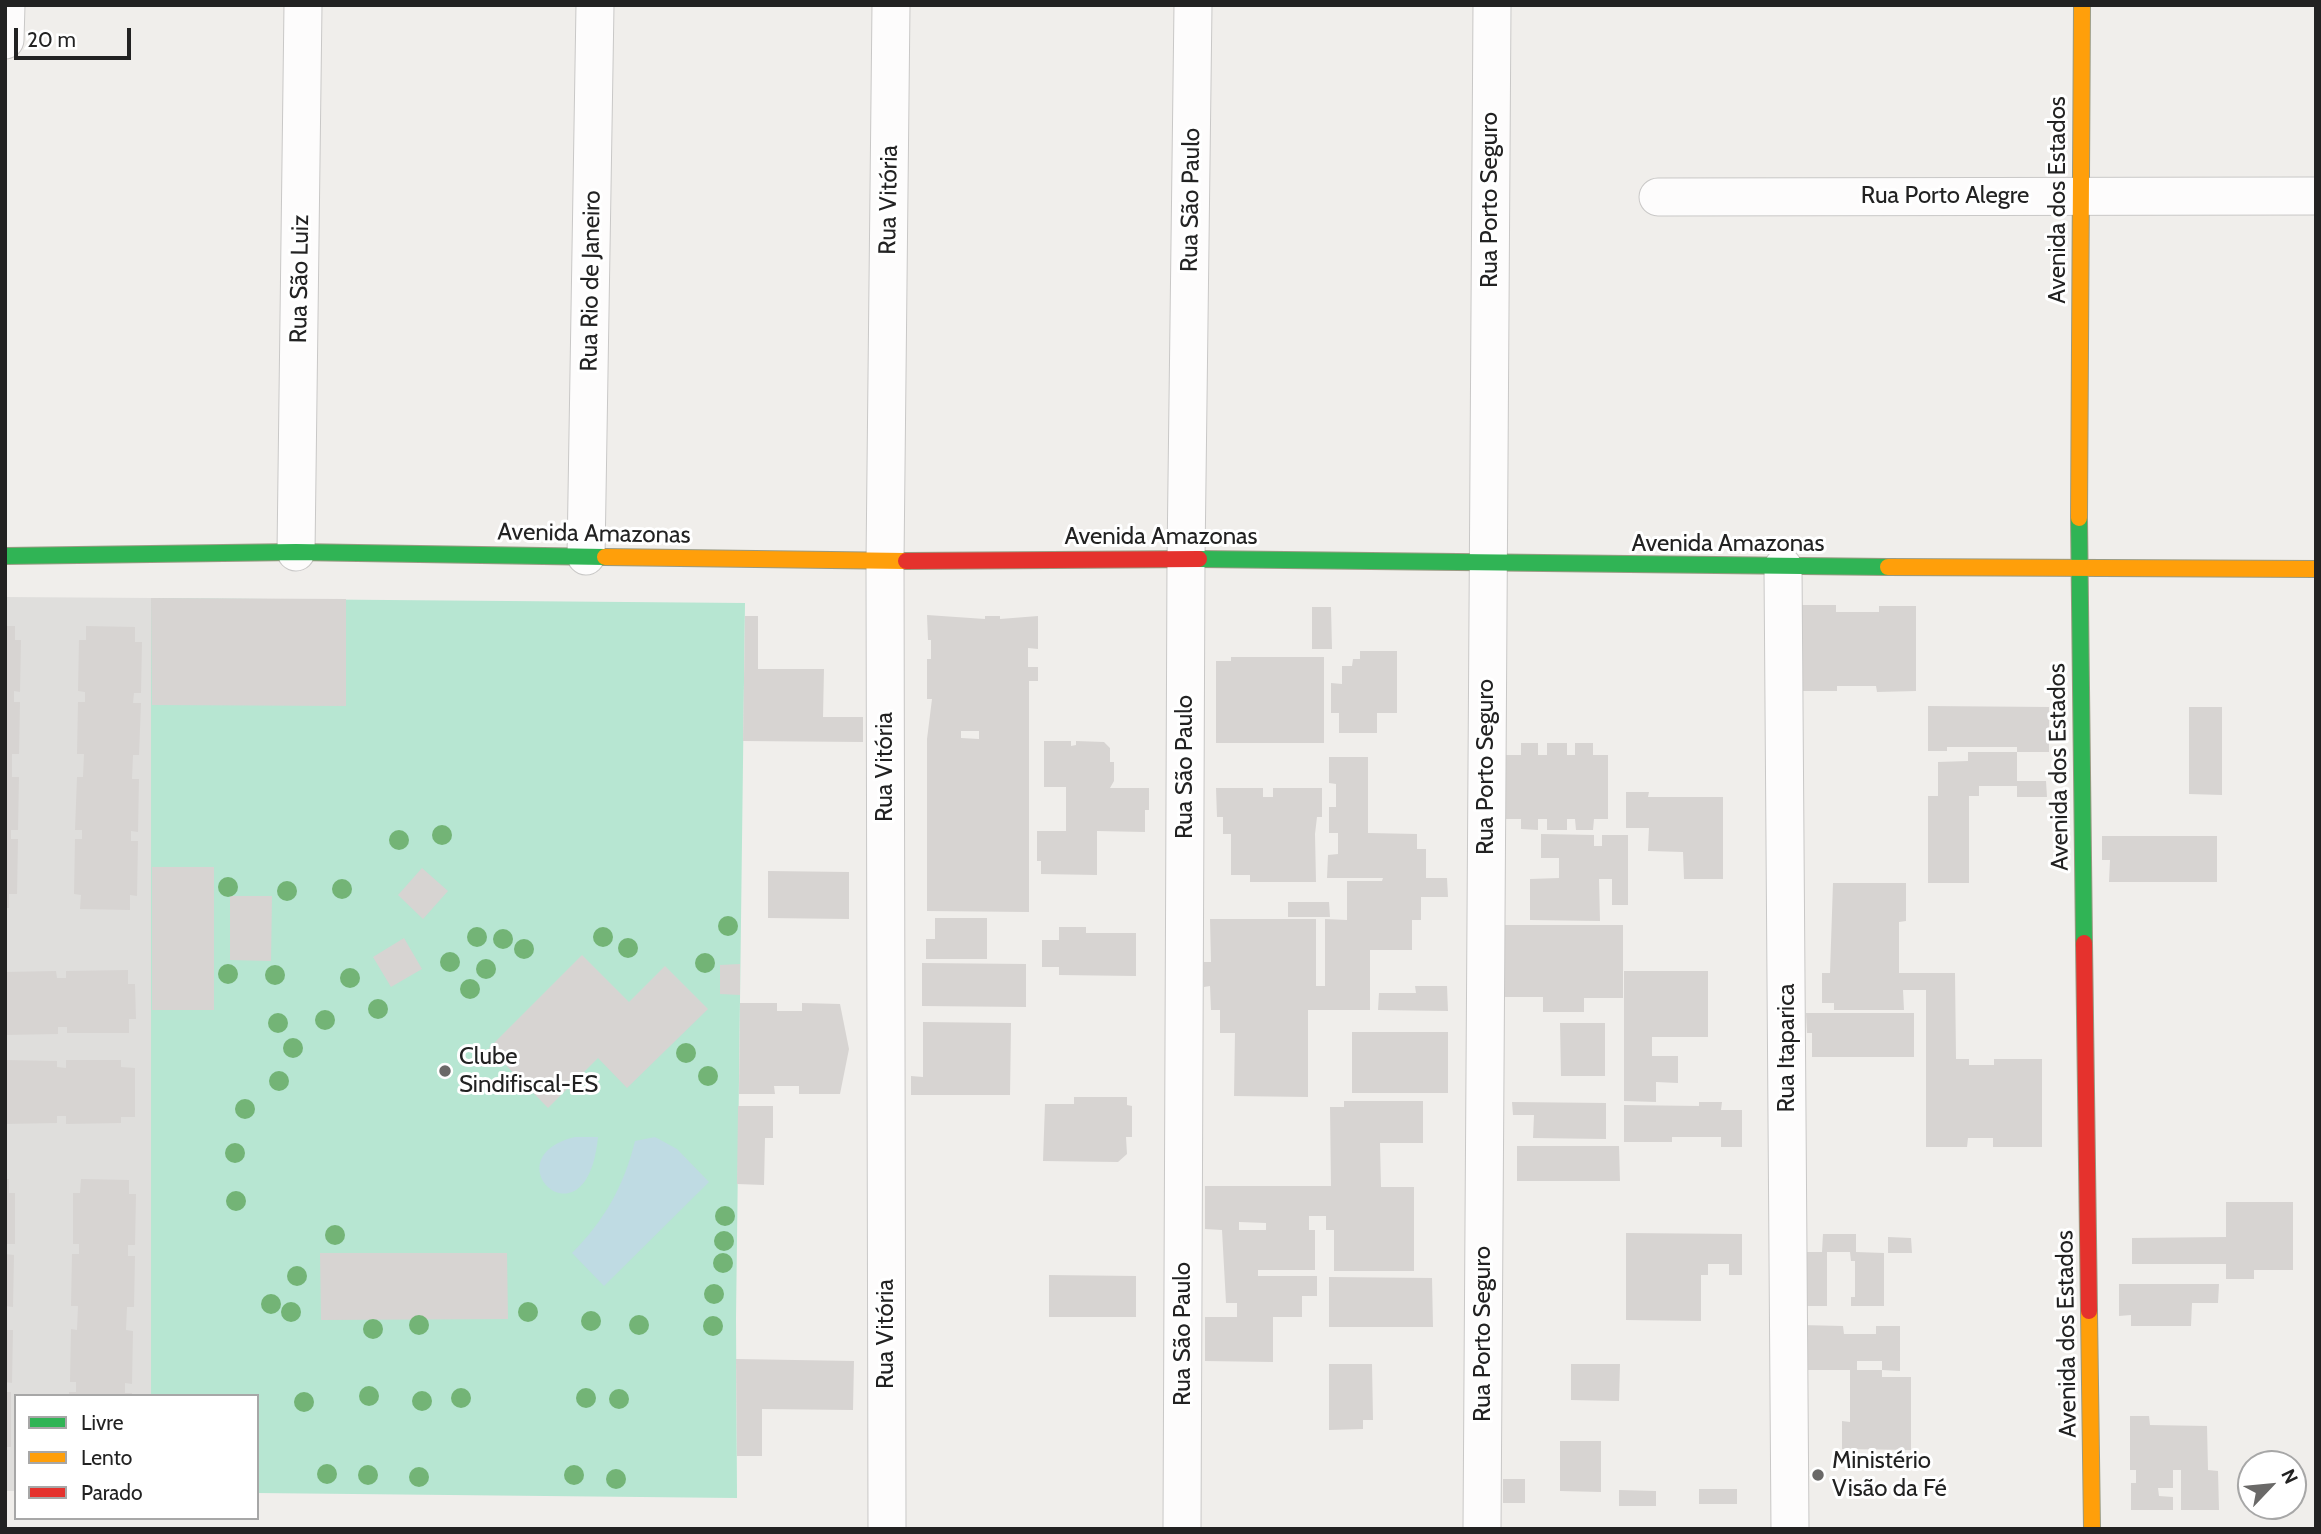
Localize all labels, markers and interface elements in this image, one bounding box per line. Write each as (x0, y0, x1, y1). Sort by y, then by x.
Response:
scale bar (18, 14, 135, 58)
text: 20 m (27, 27, 76, 52)
street label: Avenida dos Estados (2044, 96, 2072, 304)
street label: Rua Porto Seguro (1476, 112, 1504, 288)
street label: Rua São Paulo (1175, 128, 1207, 272)
street label: Rua Vitória (874, 145, 904, 255)
street label: Rua Porto Alegre (1861, 182, 2029, 210)
street label: Rua Rio de Janeiro (575, 190, 607, 372)
street label: Rua São Luiz (284, 214, 316, 344)
street label: Avenida Amazonas (497, 518, 691, 550)
street label: Avenida Amazonas (1064, 523, 1258, 551)
street label: Avenida Amazonas (1631, 530, 1825, 558)
street label: Avenida dos Estados (2043, 663, 2075, 871)
street label: Rua Porto Seguro (1472, 679, 1500, 855)
street label: Rua São Paulo (1171, 695, 1199, 839)
street label: Rua Vitória (871, 712, 899, 822)
street label: Rua Itaparica (1773, 983, 1801, 1113)
place label: Clube Sindifiscal-ES (459, 1043, 598, 1099)
marker: Clube Sindifiscal-ES (437, 1063, 453, 1079)
street label: Avenida dos Estados (2051, 1230, 2083, 1438)
street label: Rua Porto Seguro (1469, 1246, 1497, 1422)
street label: Rua São Paulo (1169, 1262, 1197, 1406)
street label: Rua Vitória (872, 1279, 900, 1389)
legend (14, 1394, 259, 1520)
text: Livre (81, 1410, 123, 1435)
text: Lento (81, 1445, 132, 1470)
place label: Ministério Visão da Fé (1832, 1447, 1947, 1503)
north arrow (2237, 1450, 2307, 1520)
text: N (2276, 1465, 2303, 1488)
marker: Ministério Visão da Fé (1810, 1467, 1826, 1483)
text: Parado (81, 1480, 143, 1505)

